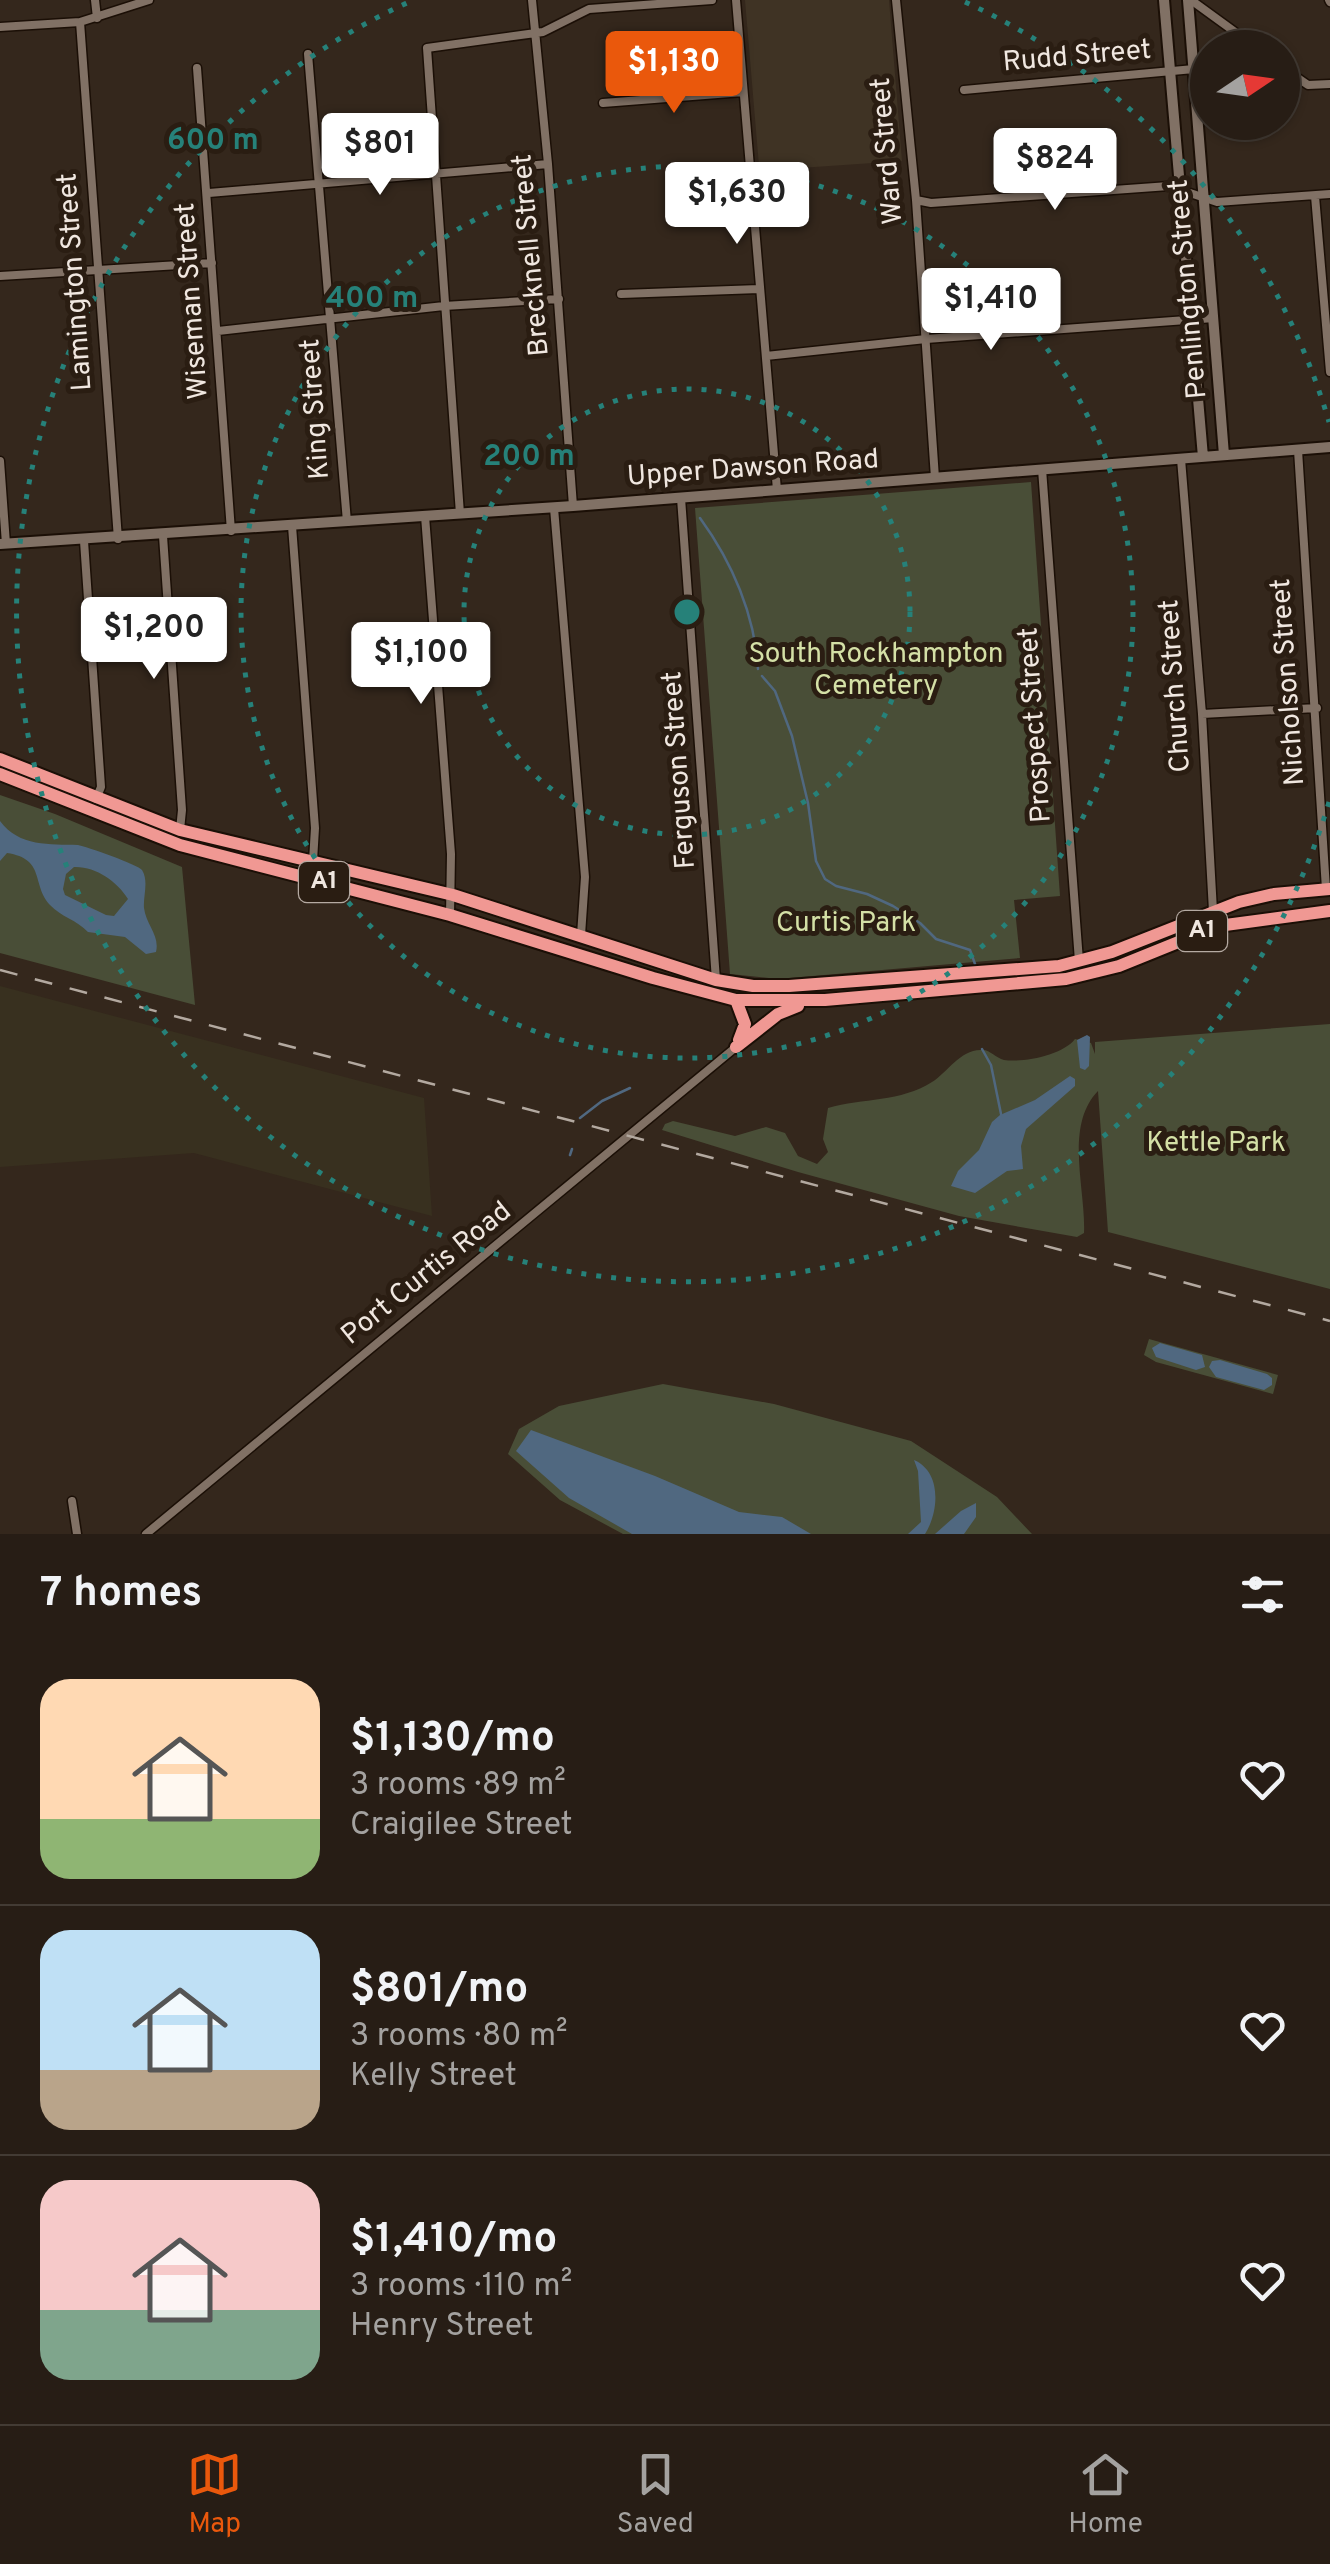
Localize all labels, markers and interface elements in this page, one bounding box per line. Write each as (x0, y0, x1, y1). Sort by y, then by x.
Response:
north arrow (1190, 30, 1300, 140)
map controls (1190, 30, 1300, 140)
pin: $1,130 (593, 31, 755, 116)
street label: Rudd Street (1001, 33, 1153, 81)
text: $1,130 (628, 43, 720, 83)
street label: Ward Street (864, 76, 912, 226)
pin: $801 (321, 113, 439, 198)
text: 600 m (167, 123, 259, 160)
text: $801 (344, 125, 416, 165)
pin: $824 (996, 128, 1114, 213)
text: $824 (1016, 140, 1094, 180)
street label: Brecknell Street (505, 152, 559, 358)
pin: $1,630 (656, 162, 818, 247)
street label: Lamington Street (50, 172, 102, 392)
text: $1,630 (687, 174, 787, 214)
street label: Penlington Street (1161, 178, 1217, 400)
street label: Wiseman Street (168, 201, 218, 401)
pin: $1,410 (910, 268, 1072, 353)
text: $1,410 (944, 280, 1038, 320)
text: 400 m (326, 281, 418, 318)
street label: King Street (293, 337, 339, 481)
text: 200 m (483, 439, 575, 476)
street label: Upper Dawson Road (626, 442, 880, 496)
street label: Nicholson Street (1264, 577, 1314, 787)
centre of rings (669, 594, 705, 630)
pin: $1,200 (73, 597, 235, 682)
street label: Church Street (1152, 598, 1200, 774)
text: $1,200 (103, 609, 205, 649)
pin: $1,100 (340, 622, 502, 707)
street label: Prospect Street (1011, 626, 1061, 824)
text: $1,100 (373, 634, 469, 674)
park label: South Rockhampton Cemetery (748, 637, 1004, 705)
street label: Ferguson Street (655, 670, 705, 870)
road number: A1 (299, 862, 349, 902)
park label: Curtis Park (776, 906, 916, 942)
road number: A1 (1177, 911, 1227, 951)
park label: Kettle Park (1146, 1126, 1286, 1162)
street label: Port Curtis Road (335, 1194, 519, 1354)
icon: filters (1235, 1567, 1290, 1622)
text: 7 homes (40, 1568, 202, 1621)
text: $1,130/mo (350, 1713, 555, 1766)
icon: home (120, 1719, 240, 1839)
icon: heart (1235, 1752, 1290, 1807)
text: 3 rooms · 89 m² (350, 1766, 566, 1806)
text: Craigilee Street (350, 1806, 573, 1846)
text: $801/mo (350, 1964, 528, 2017)
icon: home (120, 1970, 240, 2090)
icon: heart (1235, 2003, 1290, 2058)
text: 3 rooms · 80 m² (350, 2017, 568, 2057)
text: Kelly Street (350, 2057, 517, 2097)
text: $1,410/mo (350, 2214, 557, 2267)
icon: home (120, 2220, 240, 2340)
icon: heart (1235, 2253, 1290, 2308)
text: 3 rooms · 110 m² (350, 2267, 572, 2307)
text: Henry Street (350, 2307, 534, 2347)
tab: Map (187, 2447, 242, 2543)
tab: Saved (617, 2447, 694, 2543)
tab: Home (1068, 2447, 1143, 2543)

